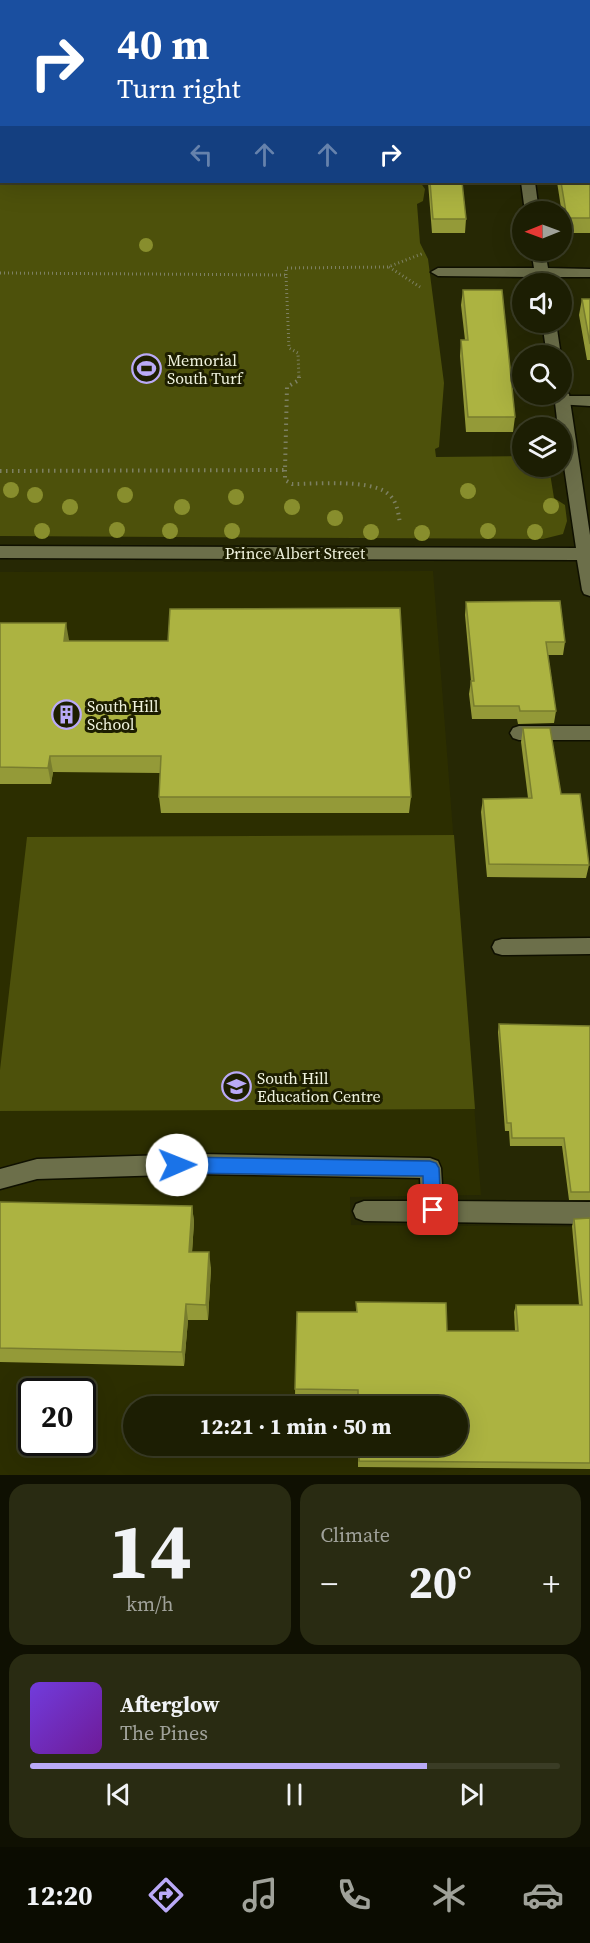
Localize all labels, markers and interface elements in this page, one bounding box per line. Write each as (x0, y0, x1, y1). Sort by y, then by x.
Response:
text: 40 m (117, 15, 210, 73)
icon: right (18, 24, 96, 102)
text: Turn right (117, 70, 241, 107)
icon: left (185, 138, 218, 171)
icon: ahead (248, 138, 281, 171)
icon: ahead (311, 138, 344, 171)
icon: right (374, 138, 407, 171)
north arrow (512, 201, 572, 261)
map controls (512, 201, 572, 477)
button: sound (512, 273, 572, 333)
button: search (512, 345, 572, 405)
place label: Memorial South Turf (167, 349, 244, 389)
sports icon: Memorial South Turf (130, 353, 162, 385)
button: layers (512, 417, 572, 477)
street label: Prince Albert Street (225, 542, 366, 564)
place label: South Hill School (87, 695, 159, 735)
building icon: South Hill School (50, 699, 82, 731)
place label: South Hill Education Centre (257, 1067, 381, 1107)
school or university icon: South Hill Education Centre (220, 1071, 252, 1103)
position arrow (145, 1133, 209, 1197)
pin (407, 1184, 458, 1235)
icon: arrive (416, 1193, 449, 1226)
speed limit sign: 20 (18, 1378, 96, 1456)
text: 12:21 · 1 min · 50 m (200, 1411, 391, 1441)
text: 14 (107, 1497, 192, 1604)
text: Climate (321, 1521, 390, 1549)
text: 20° (408, 1551, 472, 1613)
text: − (321, 1561, 338, 1606)
text: + (542, 1561, 560, 1606)
text: km/h (126, 1590, 174, 1618)
text: Afterglow (120, 1689, 220, 1719)
text: The Pines (120, 1719, 208, 1747)
icon: previous (102, 1778, 135, 1811)
icon: pause (278, 1778, 311, 1811)
icon: next (455, 1778, 488, 1811)
icon: directions (145, 1874, 187, 1916)
icon: music (239, 1874, 281, 1916)
icon: phone (333, 1874, 375, 1916)
icon: climate (428, 1874, 470, 1916)
icon: car (522, 1874, 564, 1916)
text: 12:20 (26, 1877, 93, 1914)

